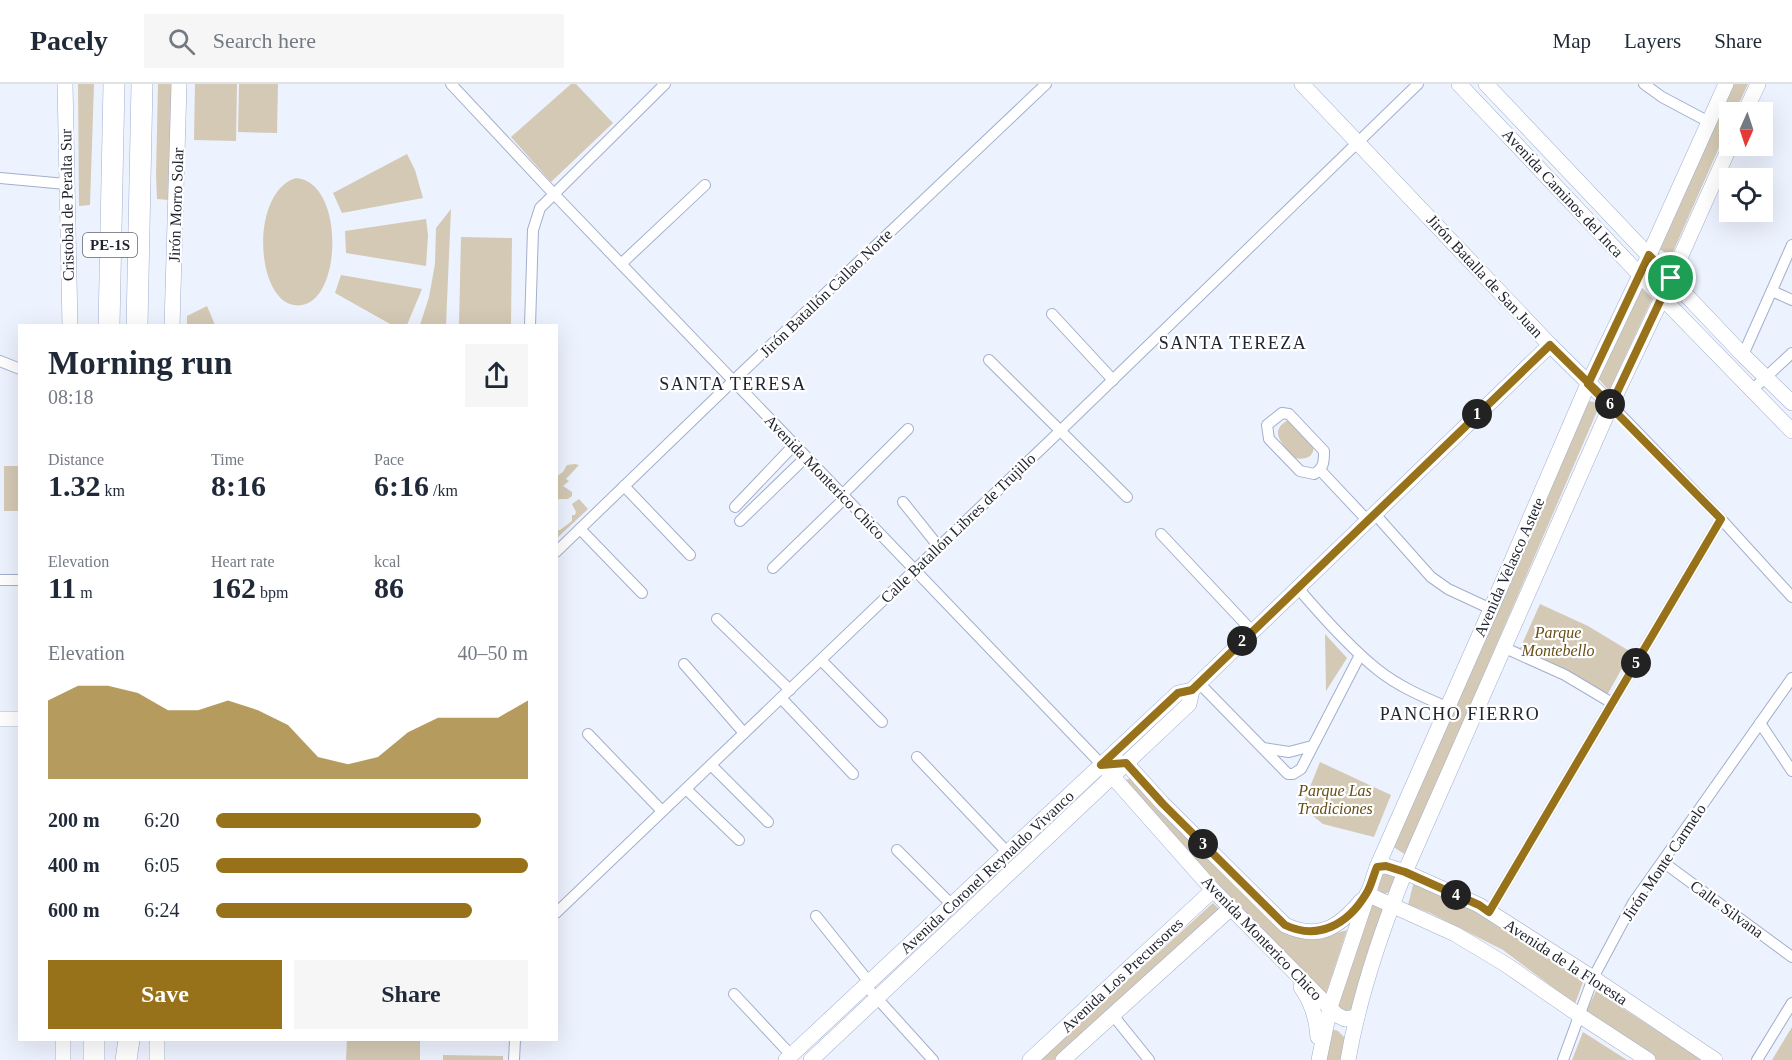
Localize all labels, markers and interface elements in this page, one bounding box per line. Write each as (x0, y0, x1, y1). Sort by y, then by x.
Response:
search box (144, 14, 564, 68)
text: Pacely (30, 25, 108, 56)
icon: search (165, 25, 198, 58)
text: Search here (213, 28, 316, 53)
text: Map (1553, 29, 1591, 53)
text: Layers (1624, 29, 1681, 53)
text: Share (1714, 29, 1762, 53)
north arrow (1719, 102, 1773, 156)
map controls (1719, 102, 1773, 222)
street label: Avenida Caminos del Inca (1499, 125, 1627, 261)
street label: Cristobal de Peralta Sur (57, 128, 77, 281)
street label: Jirón Morro Solar (166, 147, 187, 263)
button: locate (1719, 168, 1773, 222)
street label: Jirón Batalla de San Juan (1424, 211, 1546, 341)
street label: Jirón Batallón Callao Norte (757, 226, 895, 360)
road number: PE-1S (83, 233, 137, 257)
pin (1645, 252, 1696, 303)
icon: arrive (1654, 261, 1687, 294)
district label: SANTA TEREZA (1159, 333, 1307, 353)
button: share (465, 344, 528, 407)
text: Morning run (48, 345, 232, 381)
district label: SANTA TERESA (659, 374, 807, 394)
text: 08:18 (48, 386, 94, 408)
pin: 6 (1595, 389, 1625, 419)
text: 6 (1606, 395, 1614, 412)
pin: 1 (1462, 399, 1492, 429)
text: 1 (1473, 405, 1481, 422)
street label: Avenida Monterico Chico (761, 411, 889, 543)
street label: Calle Batallón Libres de Trujillo (877, 450, 1039, 607)
text: Distance (48, 451, 104, 468)
text: Time (211, 451, 244, 468)
text: Pace (374, 451, 404, 468)
text: 1.32 (48, 469, 101, 502)
text: 8:16 (211, 469, 266, 502)
text: 6:16 (374, 469, 429, 502)
text: km (101, 482, 125, 499)
text: /km (429, 482, 458, 499)
street label: Avenida Velasco Astete (1471, 495, 1547, 639)
text: Elevation (48, 553, 109, 570)
text: Heart rate (211, 553, 275, 570)
text: kcal (374, 553, 401, 570)
text: 11 (48, 571, 76, 604)
text: 162 (211, 571, 256, 604)
text: 86 (374, 571, 404, 604)
text: m (76, 584, 93, 601)
text: bpm (256, 584, 288, 601)
park label: Parque Montebello (1521, 624, 1594, 659)
pin: 2 (1227, 626, 1257, 656)
text: 2 (1238, 632, 1246, 649)
text: Elevation (48, 642, 125, 664)
text: 40–50 m (457, 642, 528, 664)
pin: 5 (1621, 648, 1651, 678)
text: 5 (1632, 654, 1640, 671)
district label: PANCHO FIERRO (1380, 704, 1540, 724)
park label: Parque Las Tradiciones (1297, 782, 1373, 817)
street label: Avenida Coronel Reynaldo Vivanco (897, 787, 1078, 958)
street label: Jirón Monte Carmelo (1619, 801, 1709, 923)
text: 200 m (48, 809, 100, 831)
text: 6:20 (144, 809, 180, 831)
pin: 3 (1188, 829, 1218, 859)
text: 3 (1199, 835, 1207, 852)
text: 400 m (48, 854, 100, 876)
text: 6:05 (144, 854, 180, 876)
street label: Avenida Monterico Chico (1198, 872, 1326, 1004)
street label: Calle Silvana (1687, 877, 1767, 941)
pin: 4 (1441, 880, 1471, 910)
text: 4 (1452, 886, 1460, 903)
text: 600 m (48, 899, 100, 921)
text: 6:24 (144, 899, 180, 921)
street label: Avenida Los Precursores (1058, 914, 1186, 1036)
street label: Avenida de la Floresta (1501, 916, 1631, 1008)
button: Save (48, 960, 282, 1029)
button: Share (294, 960, 528, 1029)

